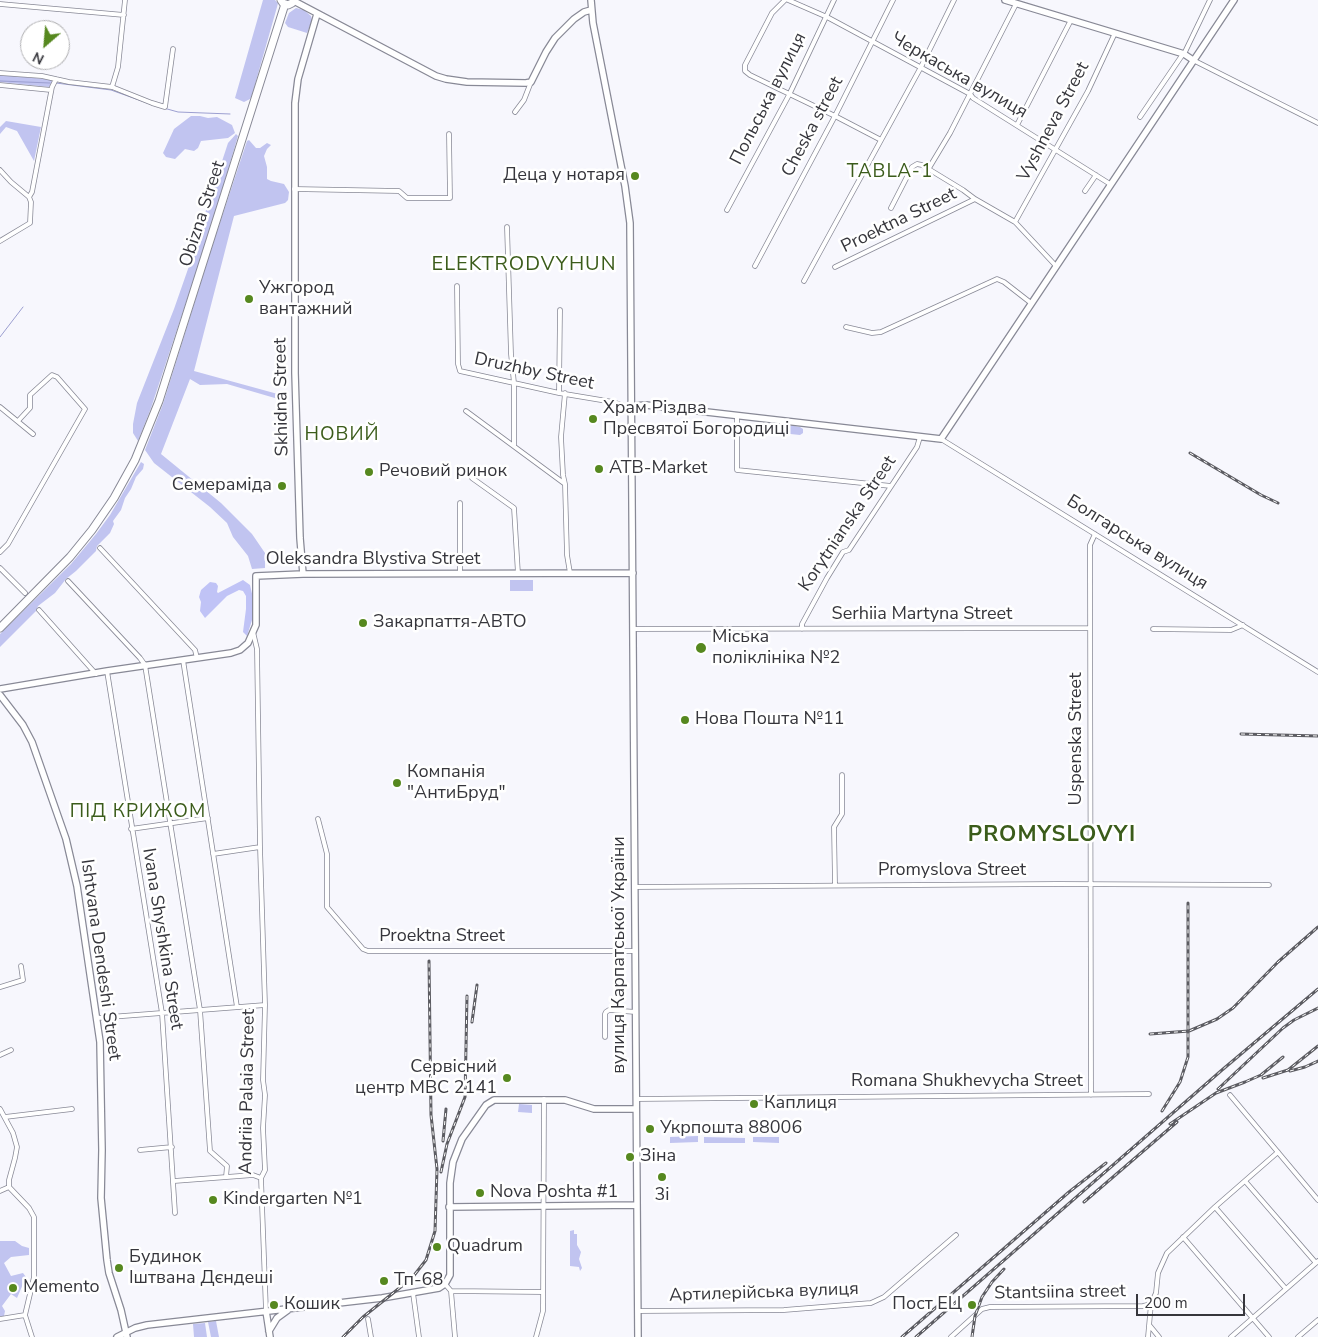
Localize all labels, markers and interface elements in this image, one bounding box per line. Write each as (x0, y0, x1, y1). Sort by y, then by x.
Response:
north arrow (20, 20, 70, 70)
street label: Черкаська вулиця (887, 28, 1031, 124)
street label: Польська вулиця (726, 29, 812, 169)
text: N (29, 47, 47, 69)
street label: Vyshneva Street (1013, 59, 1095, 185)
street label: Cheska street (778, 73, 848, 181)
street label: Obizna Street (176, 158, 230, 270)
district label: TABLA-1 (846, 161, 934, 183)
place label: Деца у нотаря (503, 165, 625, 187)
marker: Деца у нотаря (629, 170, 641, 182)
street label: Proektna Street (838, 184, 960, 258)
district label: ELEKTRODVYHUN (430, 253, 618, 277)
place label: Ужгород вантажний (259, 278, 353, 320)
marker: Ужгород вантажний (243, 293, 255, 305)
street label: Skhidna Street (270, 338, 294, 456)
street label: Druzhby Street (472, 349, 596, 395)
place label: Храм Різдва Пресвятої Богородиці (603, 398, 789, 440)
marker: Храм Різдва Пресвятої Богородиці (587, 413, 599, 425)
district label: НОВИЙ (304, 424, 380, 446)
street label: Korytnianska Street (795, 452, 901, 596)
place label: ATB-Market (609, 458, 707, 480)
place label: Речовий ринок (379, 461, 507, 483)
marker: ATB-Market (593, 463, 605, 475)
marker: Речовий ринок (363, 466, 375, 478)
place label: Семераміда (172, 475, 272, 497)
marker: Семераміда (276, 480, 288, 492)
street label: Болгарська вулиця (1062, 491, 1212, 595)
street label: Oleksandra Blystiva Street (266, 549, 480, 571)
street label: Serhiia Martyna Street (832, 604, 1012, 626)
place label: Закарпаття-АВТО (373, 612, 527, 634)
marker: Закарпаття-АВТО (357, 617, 369, 629)
place label: Міська поліклініка №2 (712, 627, 840, 670)
marker: Міська поліклініка №2 (694, 641, 708, 655)
street label: Uspenska Street (1066, 673, 1088, 805)
place label: Нова Пошта №11 (695, 709, 845, 731)
marker: Нова Пошта №11 (679, 714, 691, 726)
place label: Компанія "АнтиБруд" (407, 762, 506, 804)
marker: Компанія "АнтиБруд" (391, 777, 403, 789)
district label: ПІД КРИЖОМ (69, 801, 207, 823)
district label: PROMYSLOVYI (966, 823, 1138, 849)
street label: вулиця Карпатської України (609, 836, 631, 1074)
street label: Ivana Shyshkina Street (137, 847, 187, 1031)
street label: Ishtvana Dendeshi Street (75, 858, 125, 1062)
street label: Promyslova Street (878, 860, 1026, 882)
street label: Proektna Street (379, 926, 505, 948)
street label: Andriia Palaia Street (236, 1009, 260, 1175)
place label: Сервісний центр МВС 2141 (355, 1057, 497, 1100)
street label: Romana Shukhevycha Street (851, 1071, 1083, 1093)
marker: Сервісний центр МВС 2141 (501, 1072, 513, 1084)
place label: Каплиця (764, 1093, 837, 1115)
marker: Каплиця (748, 1098, 760, 1110)
place label: Укрпошта 88006 (660, 1118, 802, 1140)
marker: Укрпошта 88006 (644, 1123, 656, 1135)
place label: Зіна (640, 1146, 676, 1168)
marker: Зіна (624, 1151, 636, 1163)
marker: 3i (656, 1171, 668, 1183)
place label: Nova Poshta #1 (490, 1182, 618, 1204)
place label: 3i (655, 1185, 669, 1207)
marker: Nova Poshta #1 (474, 1187, 486, 1199)
place label: Kindergarten №1 (223, 1189, 363, 1211)
marker: Kindergarten №1 (207, 1194, 219, 1206)
place label: Quadrum (447, 1236, 523, 1258)
marker: Quadrum (431, 1241, 443, 1253)
place label: Будинок Іштвана Дєндеші (129, 1247, 273, 1290)
marker: Будинок Іштвана Дєндеші (113, 1262, 125, 1274)
place label: Тп-68 (394, 1270, 443, 1292)
marker: Тп-68 (378, 1275, 390, 1287)
place label: Memento (23, 1277, 99, 1299)
street label: Артилерійська вулиця (669, 1279, 859, 1307)
street label: Stantsiina street (994, 1281, 1126, 1305)
marker: Memento (7, 1282, 19, 1294)
scale bar (1138, 1284, 1247, 1316)
text: 200 m (1144, 1293, 1188, 1313)
place label: Кошик (284, 1294, 340, 1316)
place label: Пост ЕЦ (892, 1294, 962, 1316)
marker: Кошик (268, 1299, 280, 1311)
marker: Пост ЕЦ (966, 1299, 978, 1311)

